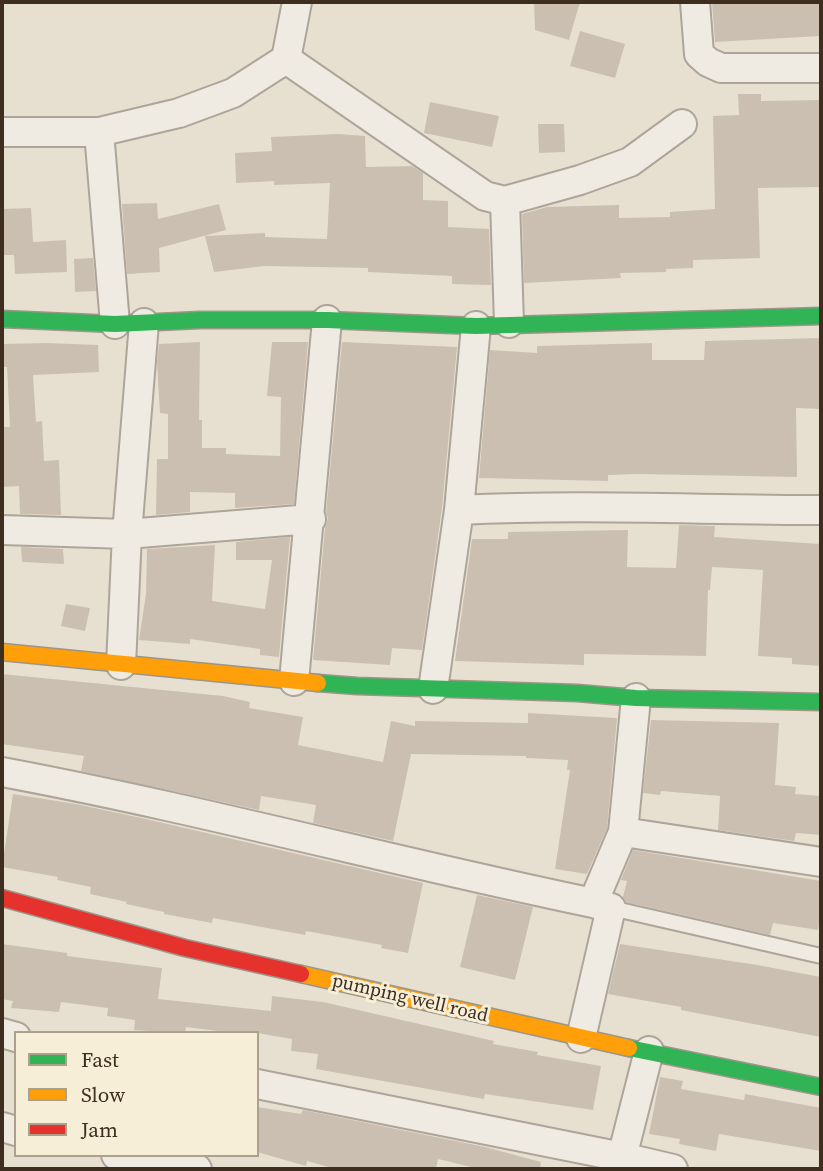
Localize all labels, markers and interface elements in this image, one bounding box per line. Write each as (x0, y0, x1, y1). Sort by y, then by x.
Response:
street label: pumping well road (330, 970, 490, 1028)
legend (14, 1031, 259, 1157)
text: Fast (81, 1045, 119, 1074)
text: Slow (81, 1080, 125, 1109)
text: Jam (81, 1115, 118, 1144)

